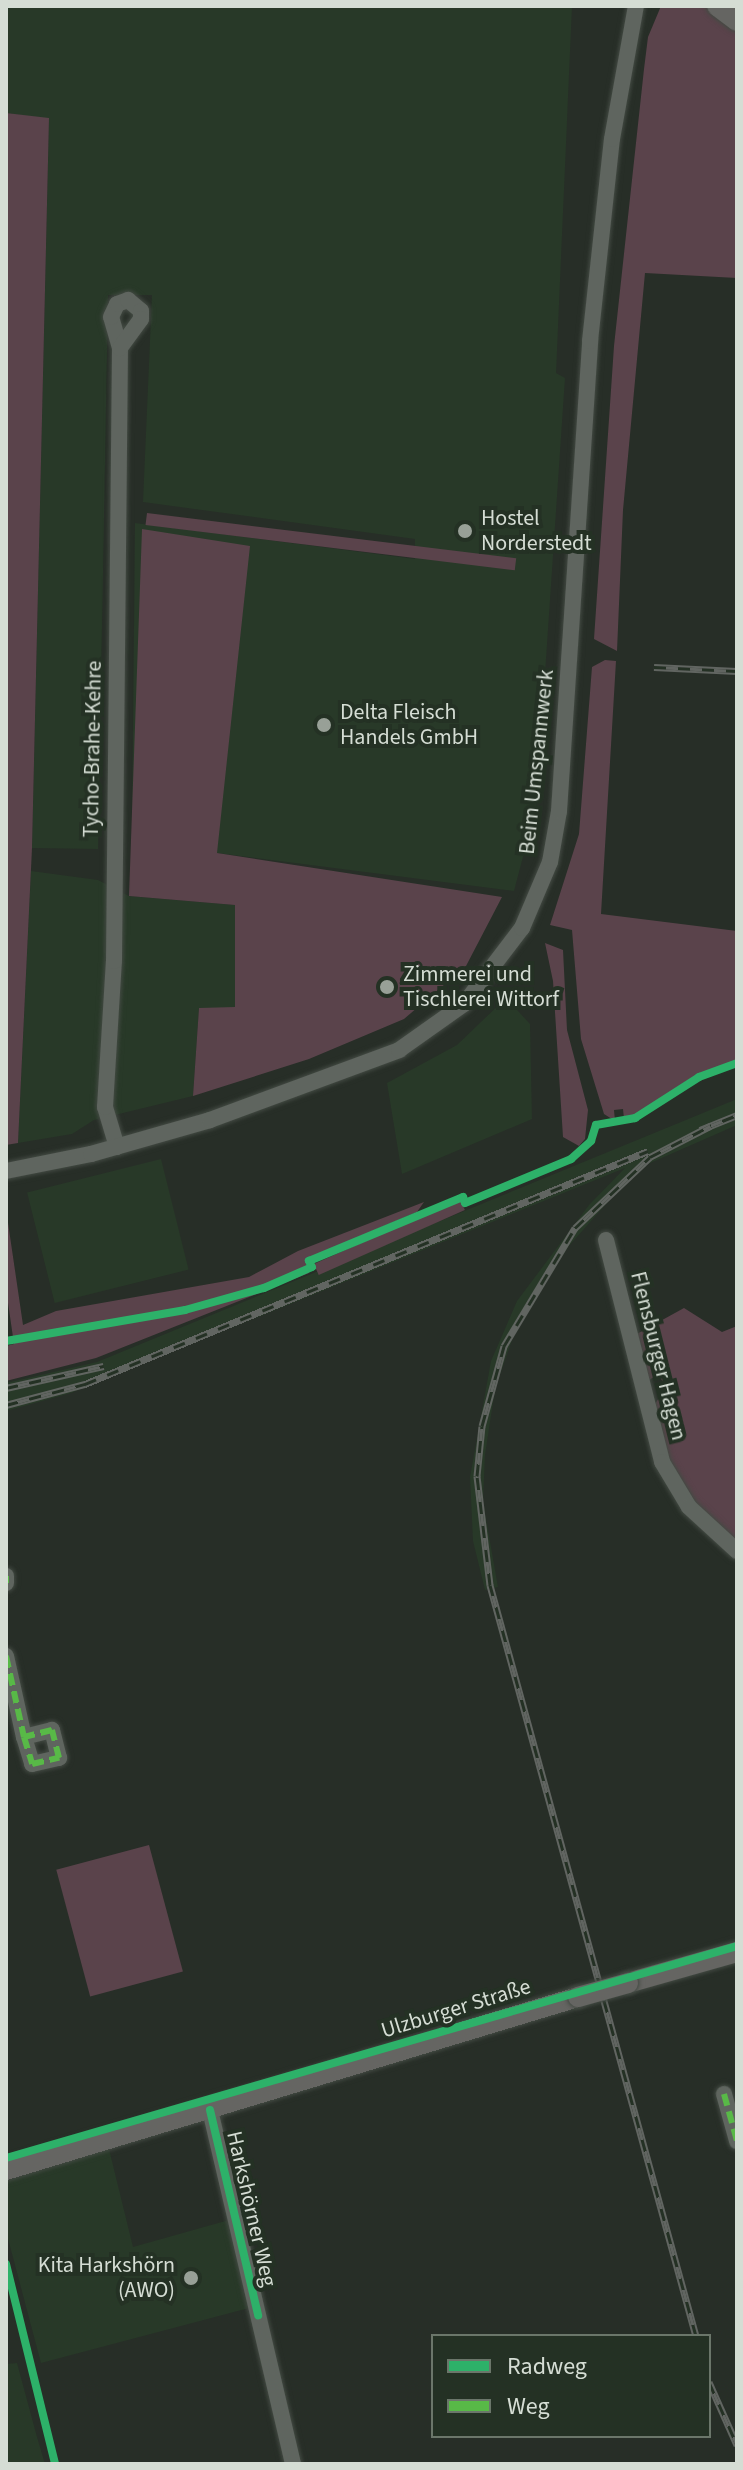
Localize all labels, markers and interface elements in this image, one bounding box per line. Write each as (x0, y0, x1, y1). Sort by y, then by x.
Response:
place label: Hostel Norderstedt (481, 505, 592, 556)
marker: Hostel Norderstedt (456, 522, 474, 540)
street label: Tycho-Brahe-Kehre (78, 660, 108, 838)
street label: Beim Umspannwerk (514, 668, 560, 856)
place label: Delta Fleisch Handels GmbH (340, 699, 478, 750)
marker: Delta Fleisch Handels GmbH (315, 716, 333, 734)
place label: Zimmerei und Tischlerei Wittorf (403, 961, 559, 1012)
marker: Zimmerei und Tischlerei Wittorf (378, 978, 396, 996)
street label: Flensburger Hagen (624, 1269, 692, 1443)
street label: Ulzburger Straße (378, 1974, 534, 2044)
street label: Harkshörner Weg (220, 2129, 282, 2289)
place label: Kita Harkshörn (AWO) (38, 2252, 175, 2304)
marker: Kita Harkshörn (AWO) (182, 2269, 200, 2287)
legend (431, 2334, 711, 2438)
text: Radweg (507, 2349, 587, 2384)
text: Weg (507, 2389, 550, 2424)

